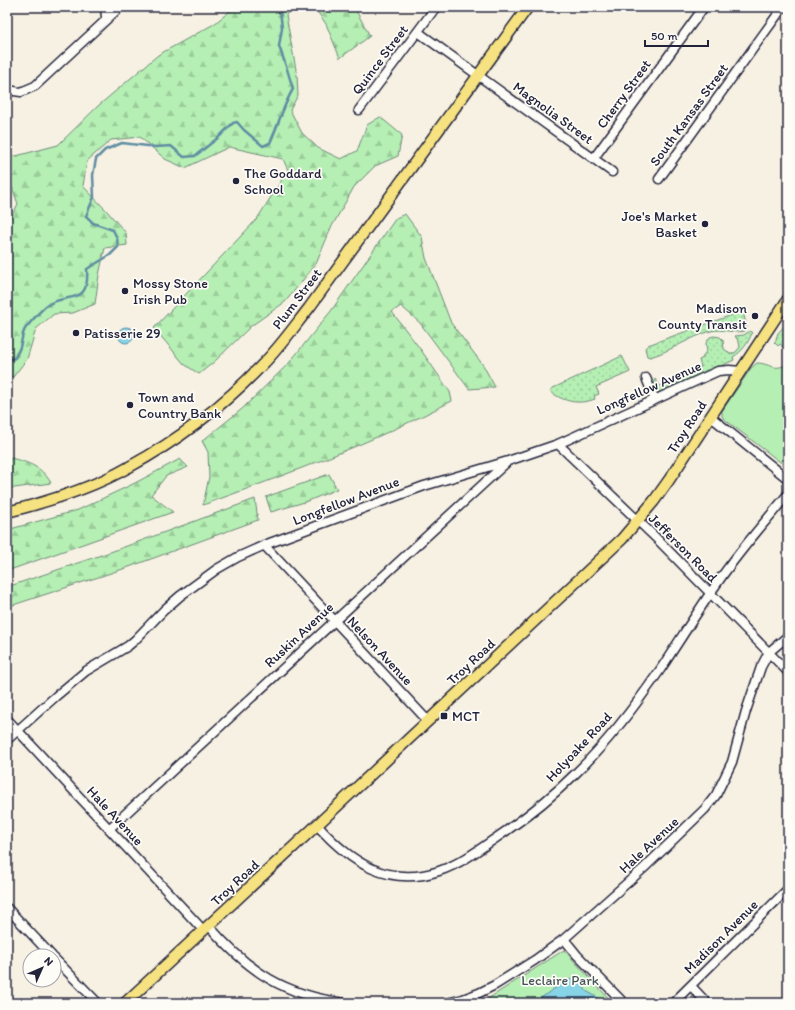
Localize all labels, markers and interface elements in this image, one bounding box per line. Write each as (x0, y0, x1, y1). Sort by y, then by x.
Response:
street label: Quince Street (348, 22, 412, 98)
scale bar (645, 22, 708, 48)
text: 50 m (651, 29, 677, 43)
street label: Cherry Street (593, 56, 655, 132)
street label: South Kansas Street (646, 60, 732, 170)
street label: Magnolia Street (510, 78, 596, 148)
place label: The Goddard School (244, 165, 322, 198)
marker: The Goddard School (231, 176, 241, 186)
place label: Joe's Market Basket (622, 208, 697, 241)
marker: Joe's Market Basket (700, 219, 710, 229)
street label: Plum Street (269, 265, 325, 333)
place label: Mossy Stone Irish Pub (133, 275, 208, 308)
marker: Mossy Stone Irish Pub (120, 286, 130, 296)
place label: Madison County Transit (658, 300, 747, 333)
marker: Madison County Transit (750, 311, 760, 321)
place label: Patisserie 29 (84, 325, 161, 342)
marker: Patisserie 29 (71, 328, 81, 338)
street label: Longfellow Avenue (594, 357, 704, 419)
place label: Town and Country Bank (138, 389, 222, 422)
street label: Troy Road (664, 397, 711, 457)
marker: Town and Country Bank (125, 400, 135, 410)
street label: Longfellow Avenue (290, 473, 402, 529)
street label: Jefferson Road (645, 510, 721, 586)
street label: Ruskin Avenue (261, 599, 337, 671)
street label: Nelson Avenue (344, 613, 417, 689)
street label: Troy Road (443, 635, 499, 689)
place label: MCT (452, 708, 480, 725)
street label: Holyoake Road (542, 708, 616, 785)
marker: MCT (439, 711, 449, 721)
street label: Hale Avenue (83, 783, 147, 850)
street label: Hale Avenue (616, 813, 683, 877)
street label: Troy Road (207, 856, 263, 910)
street label: Madison Avenue (680, 896, 762, 978)
north arrow (22, 948, 62, 988)
text: N (41, 954, 56, 969)
park label: Leclaire Park (521, 972, 599, 989)

